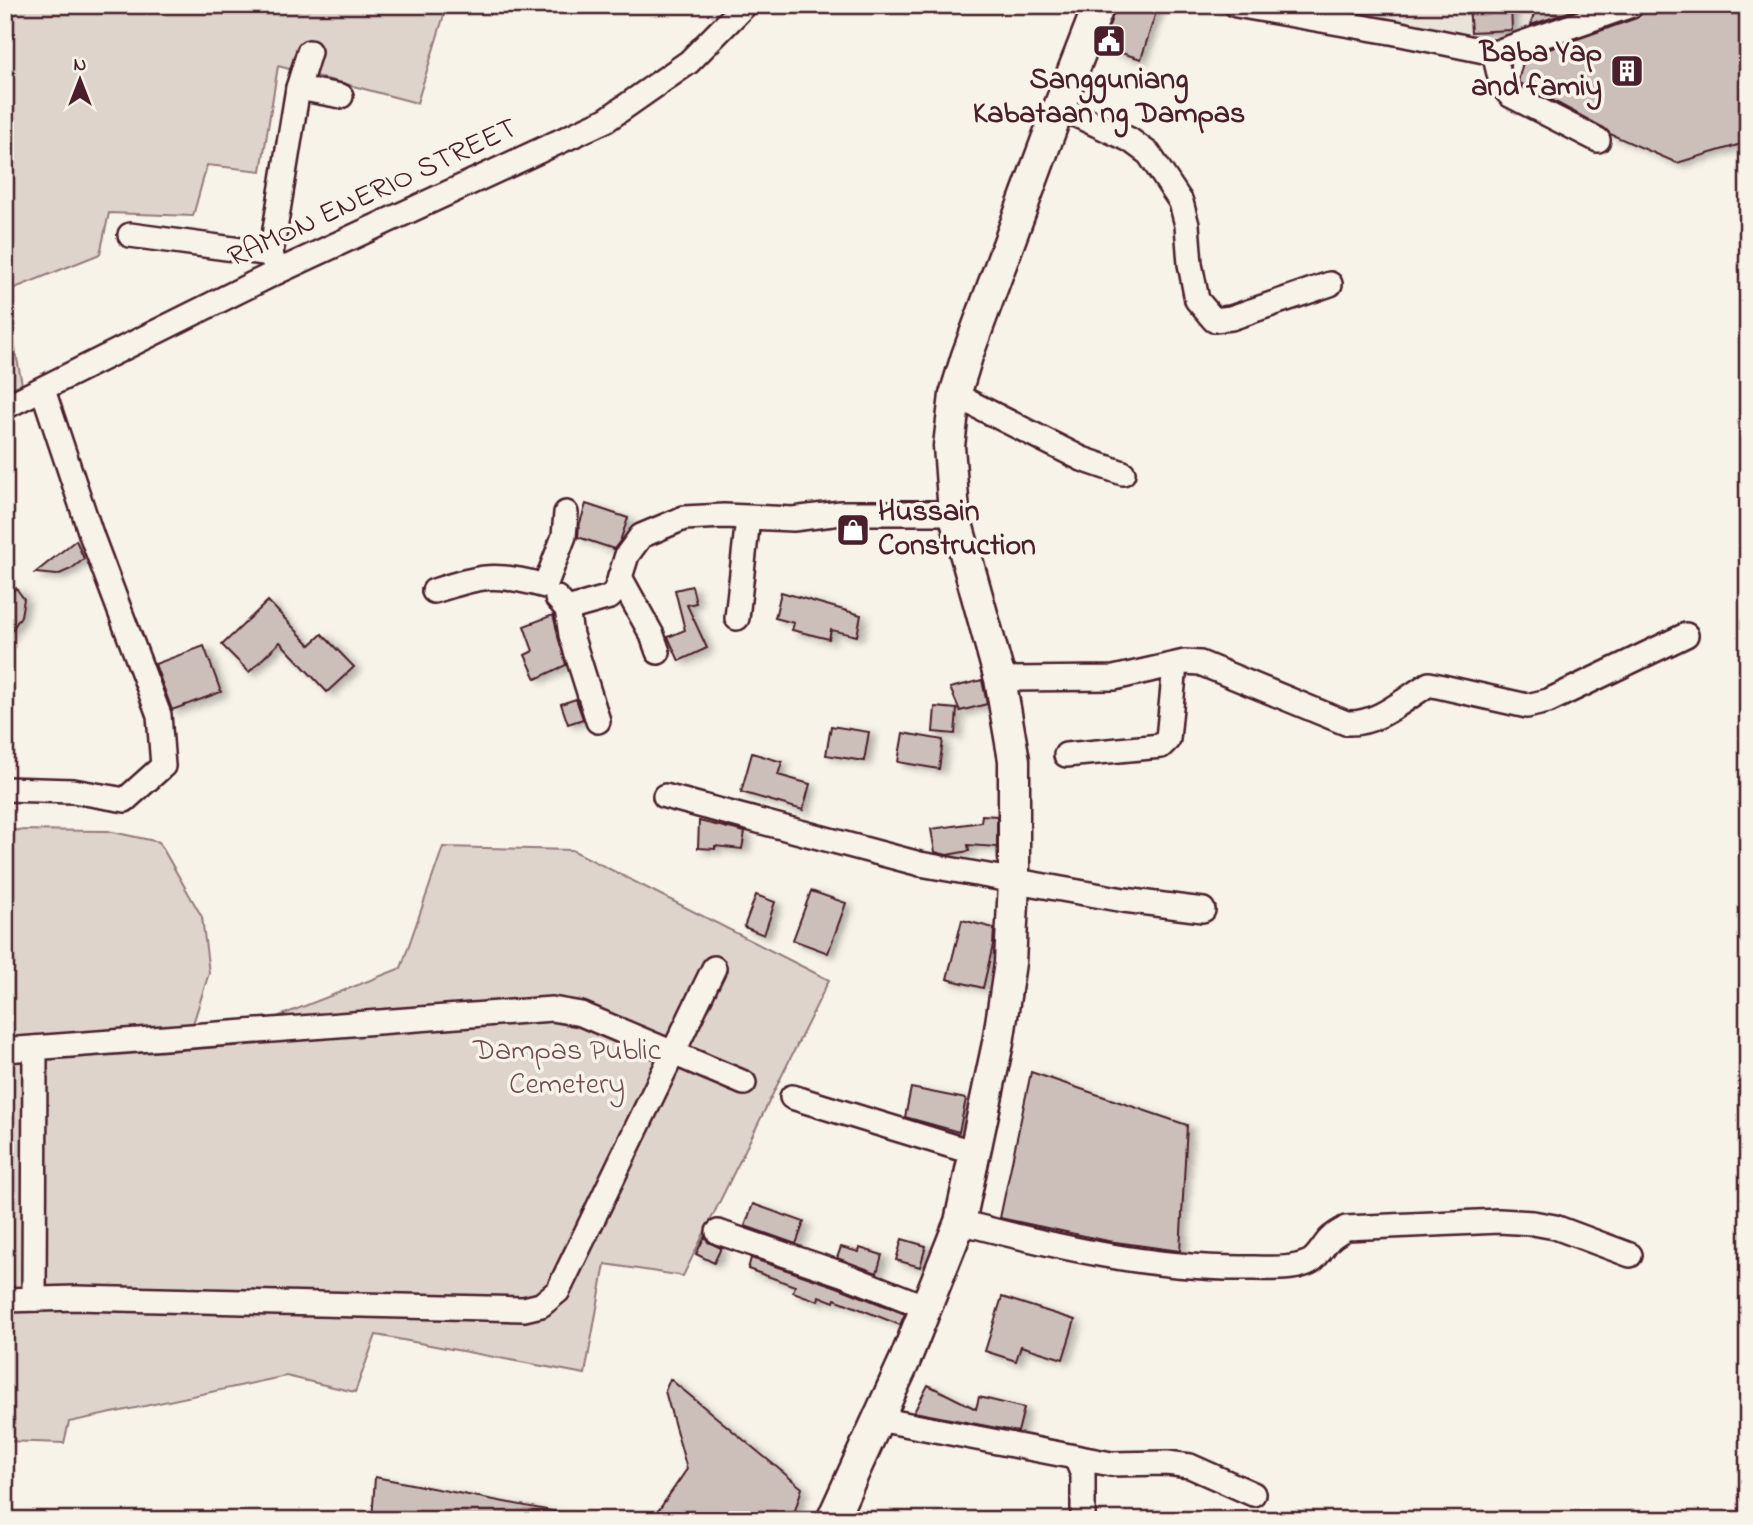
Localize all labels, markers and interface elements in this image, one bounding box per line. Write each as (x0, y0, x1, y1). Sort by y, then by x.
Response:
public building icon: Sangguniang Kabataan ng Dampas (1090, 22, 1128, 60)
place label: Baba Yap and famiy (1471, 32, 1602, 110)
north arrow (46, 46, 116, 116)
text: N (74, 52, 87, 79)
building icon: Baba Yap and famiy (1608, 52, 1646, 90)
place label: Sangguniang Kabataan ng Dampas (973, 59, 1245, 138)
street label: RAMON ENERIO STREET (221, 108, 525, 280)
place label: Hussain Construction (878, 491, 1036, 569)
shop icon: Hussain Construction (834, 511, 872, 549)
park label: Dampas Public Cemetery (472, 1030, 662, 1108)

